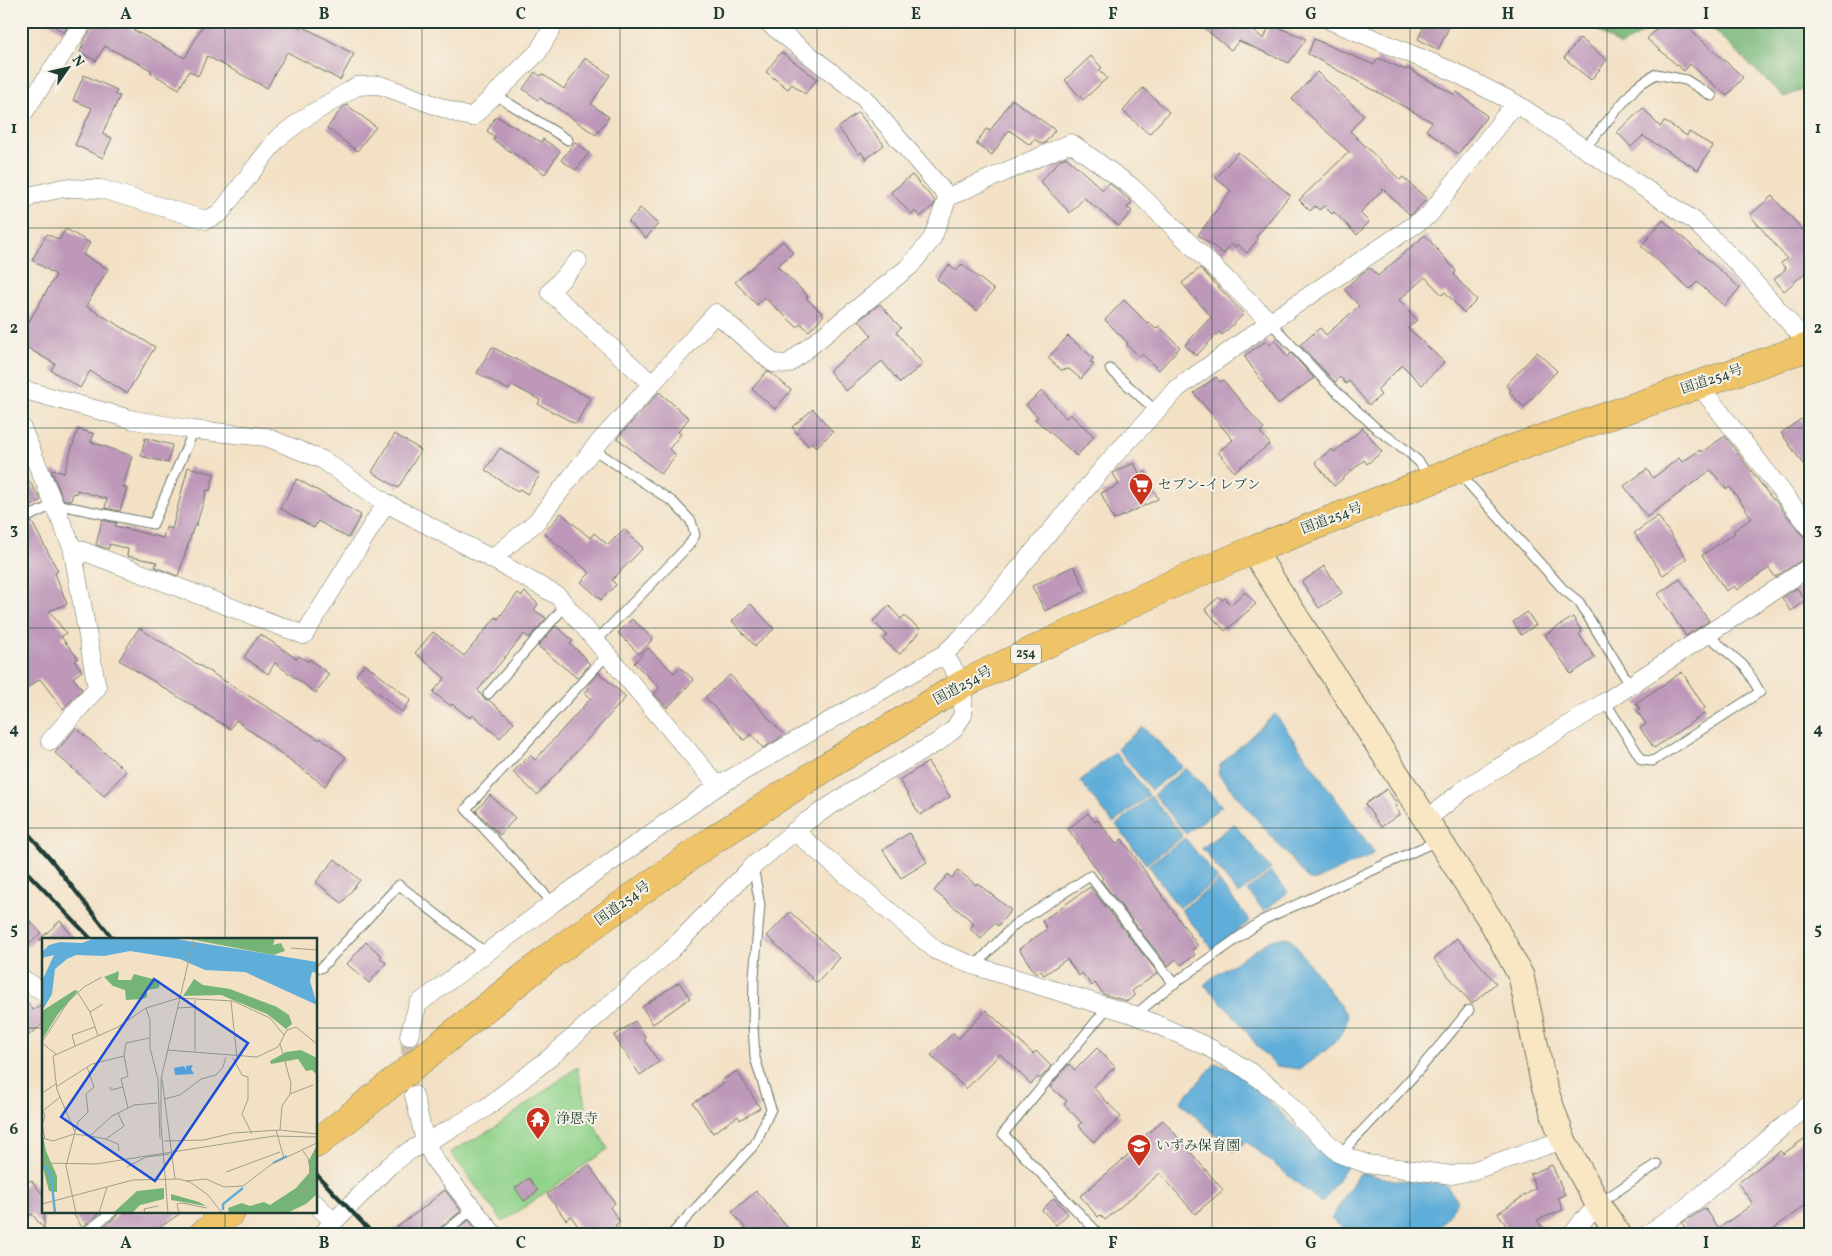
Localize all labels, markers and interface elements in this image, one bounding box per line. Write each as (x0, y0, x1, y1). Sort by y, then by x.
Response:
text: A (120, 4, 132, 26)
text: B (319, 4, 330, 26)
text: C (516, 4, 526, 26)
text: D (713, 4, 725, 26)
text: E (911, 4, 921, 26)
text: F (1108, 4, 1118, 26)
text: G (1305, 4, 1317, 26)
text: H (1502, 4, 1514, 26)
text: I (1703, 4, 1709, 26)
north arrow (42, 42, 92, 92)
text: N (67, 52, 88, 71)
text: 1 (11, 118, 17, 140)
text: 1 (1815, 118, 1821, 140)
text: 2 (10, 318, 18, 340)
text: 2 (1814, 318, 1822, 340)
street label: 国道254号 (1678, 360, 1746, 400)
supermarket icon: セブン-イレブン (1128, 472, 1154, 506)
place label: セブン-イレブン (1158, 476, 1261, 495)
street label: 国道254号 (1298, 499, 1366, 539)
text: 3 (10, 519, 18, 541)
text: 3 (1814, 519, 1822, 541)
road number: 254 (1011, 644, 1041, 664)
street label: 国道254号 (930, 662, 996, 710)
text: 4 (9, 719, 19, 741)
text: 4 (1813, 719, 1823, 741)
street label: 国道254号 (591, 877, 655, 931)
text: 5 (10, 919, 18, 941)
text: 5 (1814, 919, 1822, 941)
inset map (42, 938, 318, 1214)
temple icon: 浄恩寺 (525, 1106, 551, 1140)
place label: 浄恩寺 (556, 1110, 598, 1129)
text: 6 (10, 1119, 19, 1141)
text: 6 (1814, 1119, 1823, 1141)
school or university icon: いずみ保育園 (1126, 1133, 1152, 1167)
place label: いずみ保育園 (1156, 1137, 1240, 1156)
text: A (120, 1233, 132, 1255)
text: B (319, 1233, 330, 1255)
text: C (516, 1233, 526, 1255)
text: D (713, 1233, 725, 1255)
text: E (911, 1233, 921, 1255)
text: F (1108, 1233, 1118, 1255)
text: G (1305, 1233, 1317, 1255)
text: H (1502, 1233, 1514, 1255)
text: I (1703, 1233, 1709, 1255)

